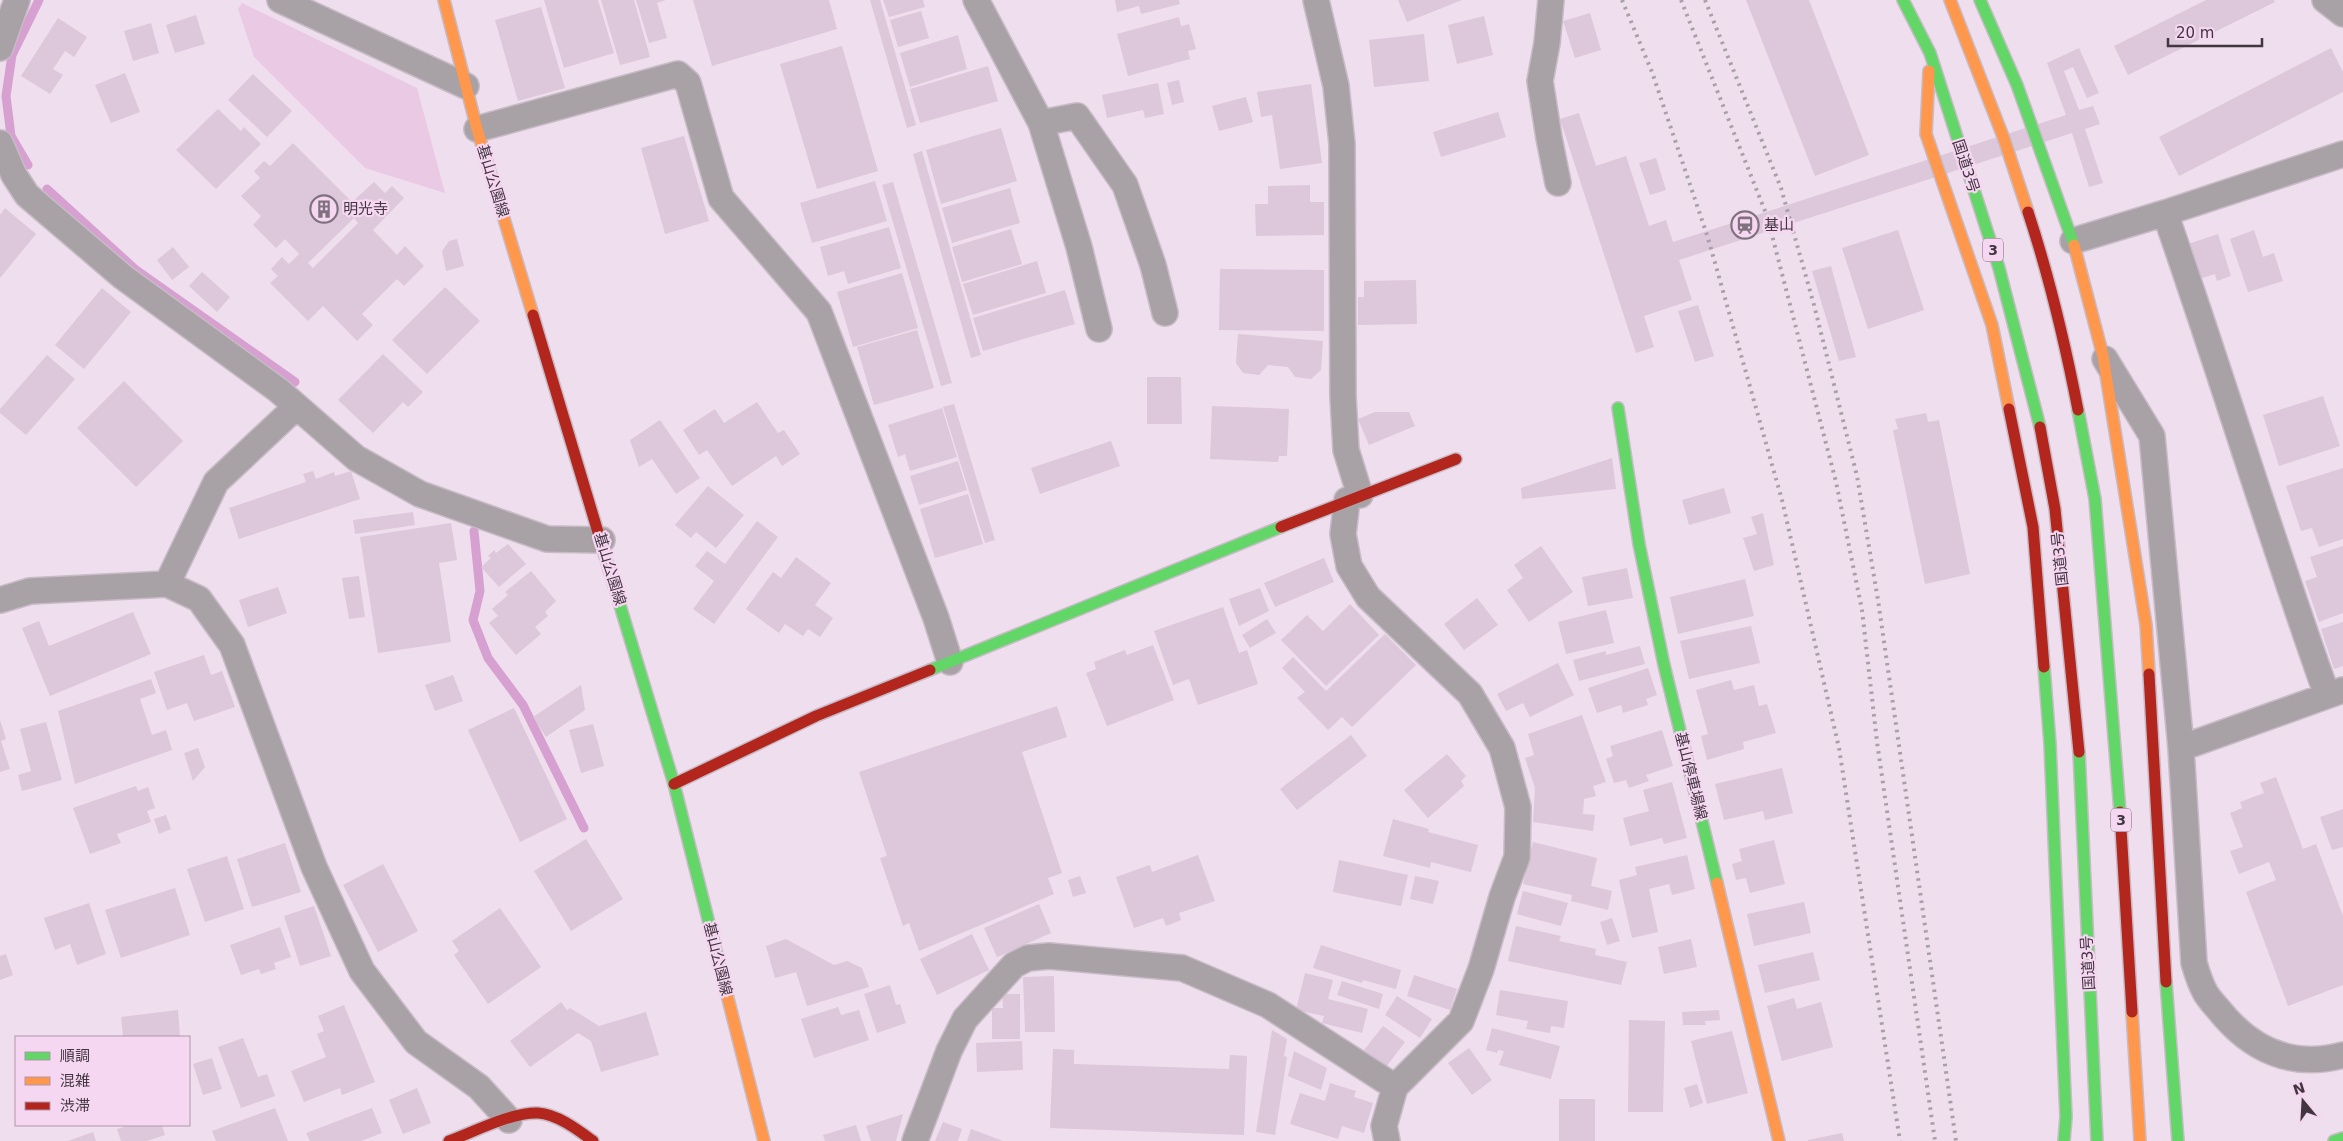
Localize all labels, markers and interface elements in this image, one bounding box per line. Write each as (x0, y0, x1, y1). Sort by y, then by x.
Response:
scale bar (2168, 15, 2262, 47)
text: 20 m (2176, 24, 2214, 42)
street label: 国道3号 (1949, 137, 1983, 195)
street label: 基山公園線 (473, 142, 513, 220)
building icon: 明光寺 (309, 194, 339, 224)
place label: 明光寺 (343, 200, 388, 218)
station icon: 基山 (1730, 210, 1760, 240)
place label: 基山 (1764, 216, 1794, 234)
road number: 3 (1983, 238, 2003, 262)
street label: 基山公園線 (590, 530, 630, 608)
street label: 国道3号 (2048, 531, 2072, 587)
street label: 基山停車場線 (1671, 730, 1711, 822)
road number: 3 (2111, 808, 2131, 832)
street label: 基山公園線 (700, 920, 736, 998)
street label: 国道3号 (2078, 935, 2098, 991)
legend (15, 1036, 190, 1126)
text: 順調 (60, 1047, 90, 1065)
text: 混雑 (60, 1072, 90, 1090)
north arrow (2278, 1076, 2328, 1126)
text: N (2291, 1079, 2307, 1098)
text: 渋滞 (60, 1097, 90, 1115)

